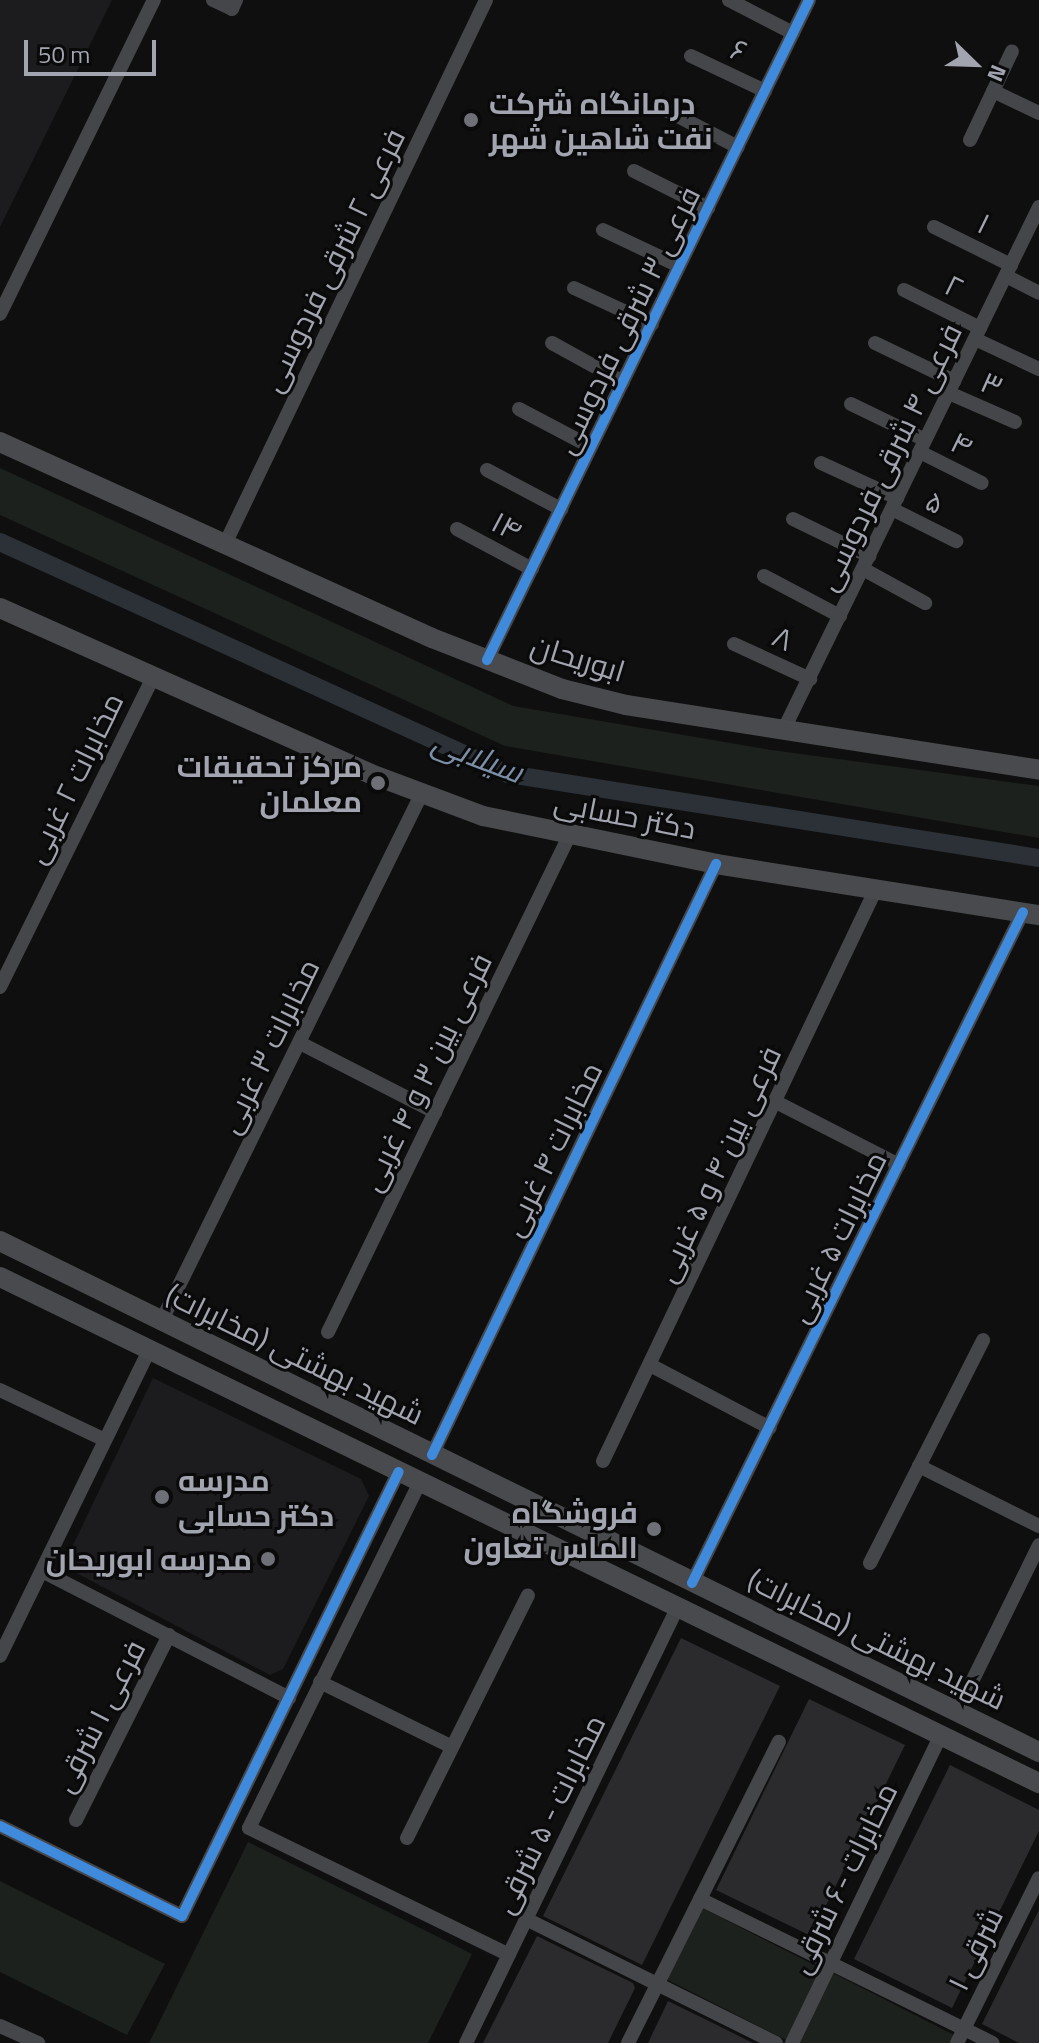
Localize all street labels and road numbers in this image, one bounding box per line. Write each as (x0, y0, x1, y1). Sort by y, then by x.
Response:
street label: ۶ (725, 31, 753, 69)
street label: فرعی ۲ شرقی فردوسی (254, 122, 412, 398)
street label: فرعی ۳ شرقی فردوسی (547, 180, 707, 460)
street label: ۱ (972, 205, 996, 241)
street label: ۲ (939, 266, 969, 306)
street label: فرعی ۴ شرقی فردوسی (809, 318, 969, 596)
street label: ۳ (975, 363, 1009, 405)
street label: ۴ (945, 423, 979, 465)
street label: ۵ (920, 482, 950, 522)
street label: ۱۴ (486, 503, 528, 549)
street label: ۸ (767, 618, 799, 658)
street label: ابوریحان (527, 627, 629, 689)
street label: مخابرات ۲ غربی (17, 687, 131, 869)
street label: دکتر حسابی (551, 784, 699, 846)
street label: فرعی بین ۳ و ۴ غربی (353, 947, 499, 1197)
street label: مخابرات ۳ غربی (211, 953, 327, 1139)
street label: فرعی بین ۴ و ۵ غربی (648, 1040, 788, 1288)
street label: مخابرات ۴ غربی (494, 1056, 610, 1242)
street label: مخابرات ۵ غربی (780, 1146, 894, 1328)
street label: شهید بهشتی (مخابرات) (160, 1276, 430, 1432)
street label: شهید بهشتی (مخابرات) (742, 1561, 1012, 1717)
street label: فرعی ۱ شرقی (45, 1634, 153, 1798)
street label: مخابرات - ۵ شرقی (485, 1709, 613, 1919)
street label: مخابرات -۶ شرقی (781, 1777, 905, 1979)
street label: شرقی ۱ (940, 1902, 1010, 1996)

